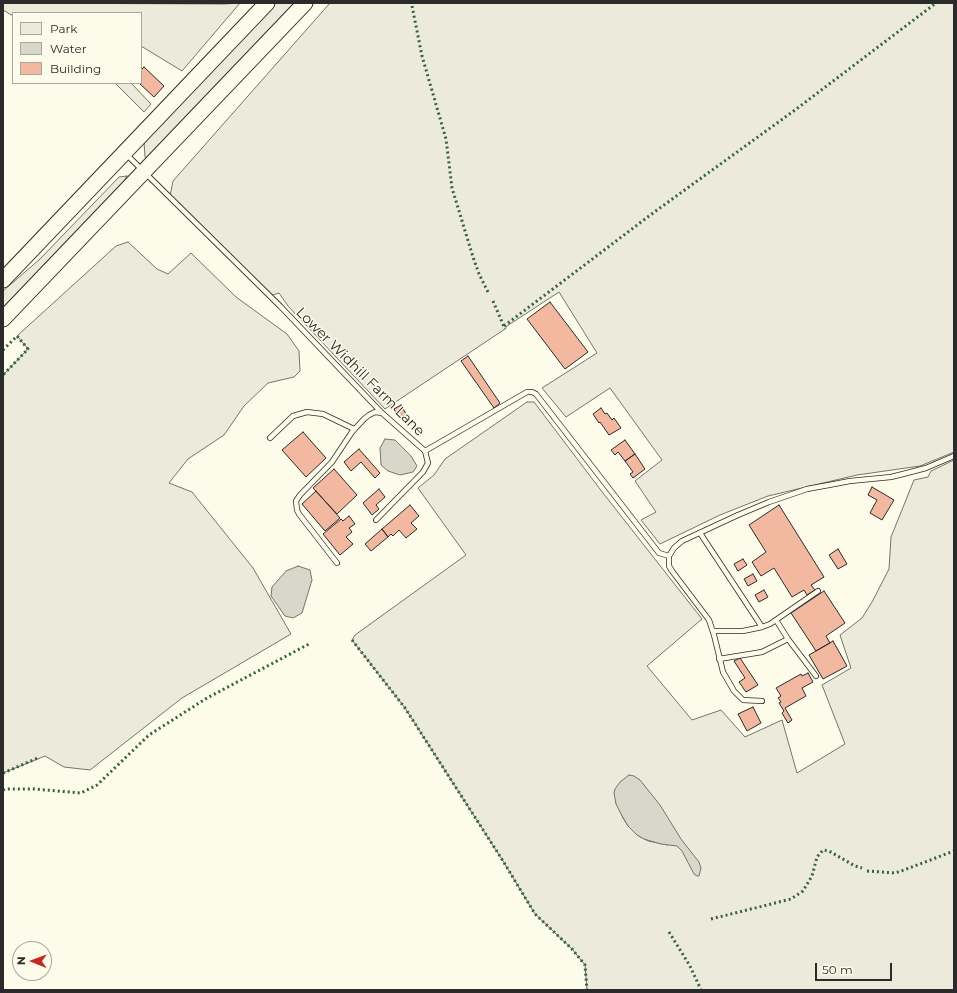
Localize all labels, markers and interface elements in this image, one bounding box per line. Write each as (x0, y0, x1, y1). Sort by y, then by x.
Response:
legend (12, 12, 142, 84)
text: Park (50, 21, 77, 36)
text: Water (50, 41, 86, 56)
text: Building (50, 61, 101, 76)
street label: Lower Widhill Farm Lane (292, 304, 428, 440)
north arrow (12, 941, 52, 981)
scale bar (817, 955, 894, 981)
text: N (14, 956, 28, 965)
text: 50 m (822, 962, 853, 977)

